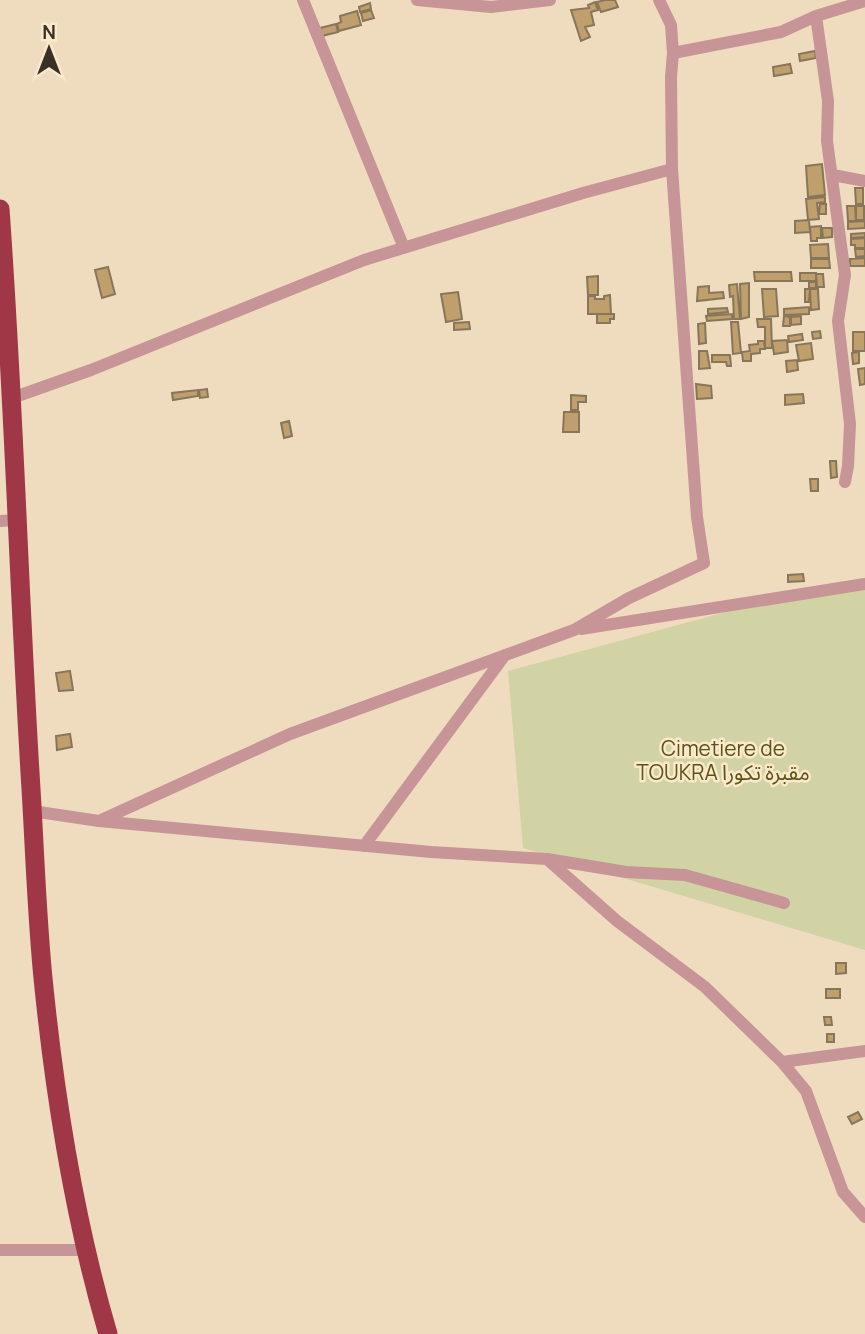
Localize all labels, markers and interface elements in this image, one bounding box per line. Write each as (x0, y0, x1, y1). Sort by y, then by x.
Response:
north arrow (14, 14, 84, 84)
text: N (42, 19, 56, 45)
park label: Cimetiere de TOUKRA مقبرة تكورا (636, 734, 810, 786)

